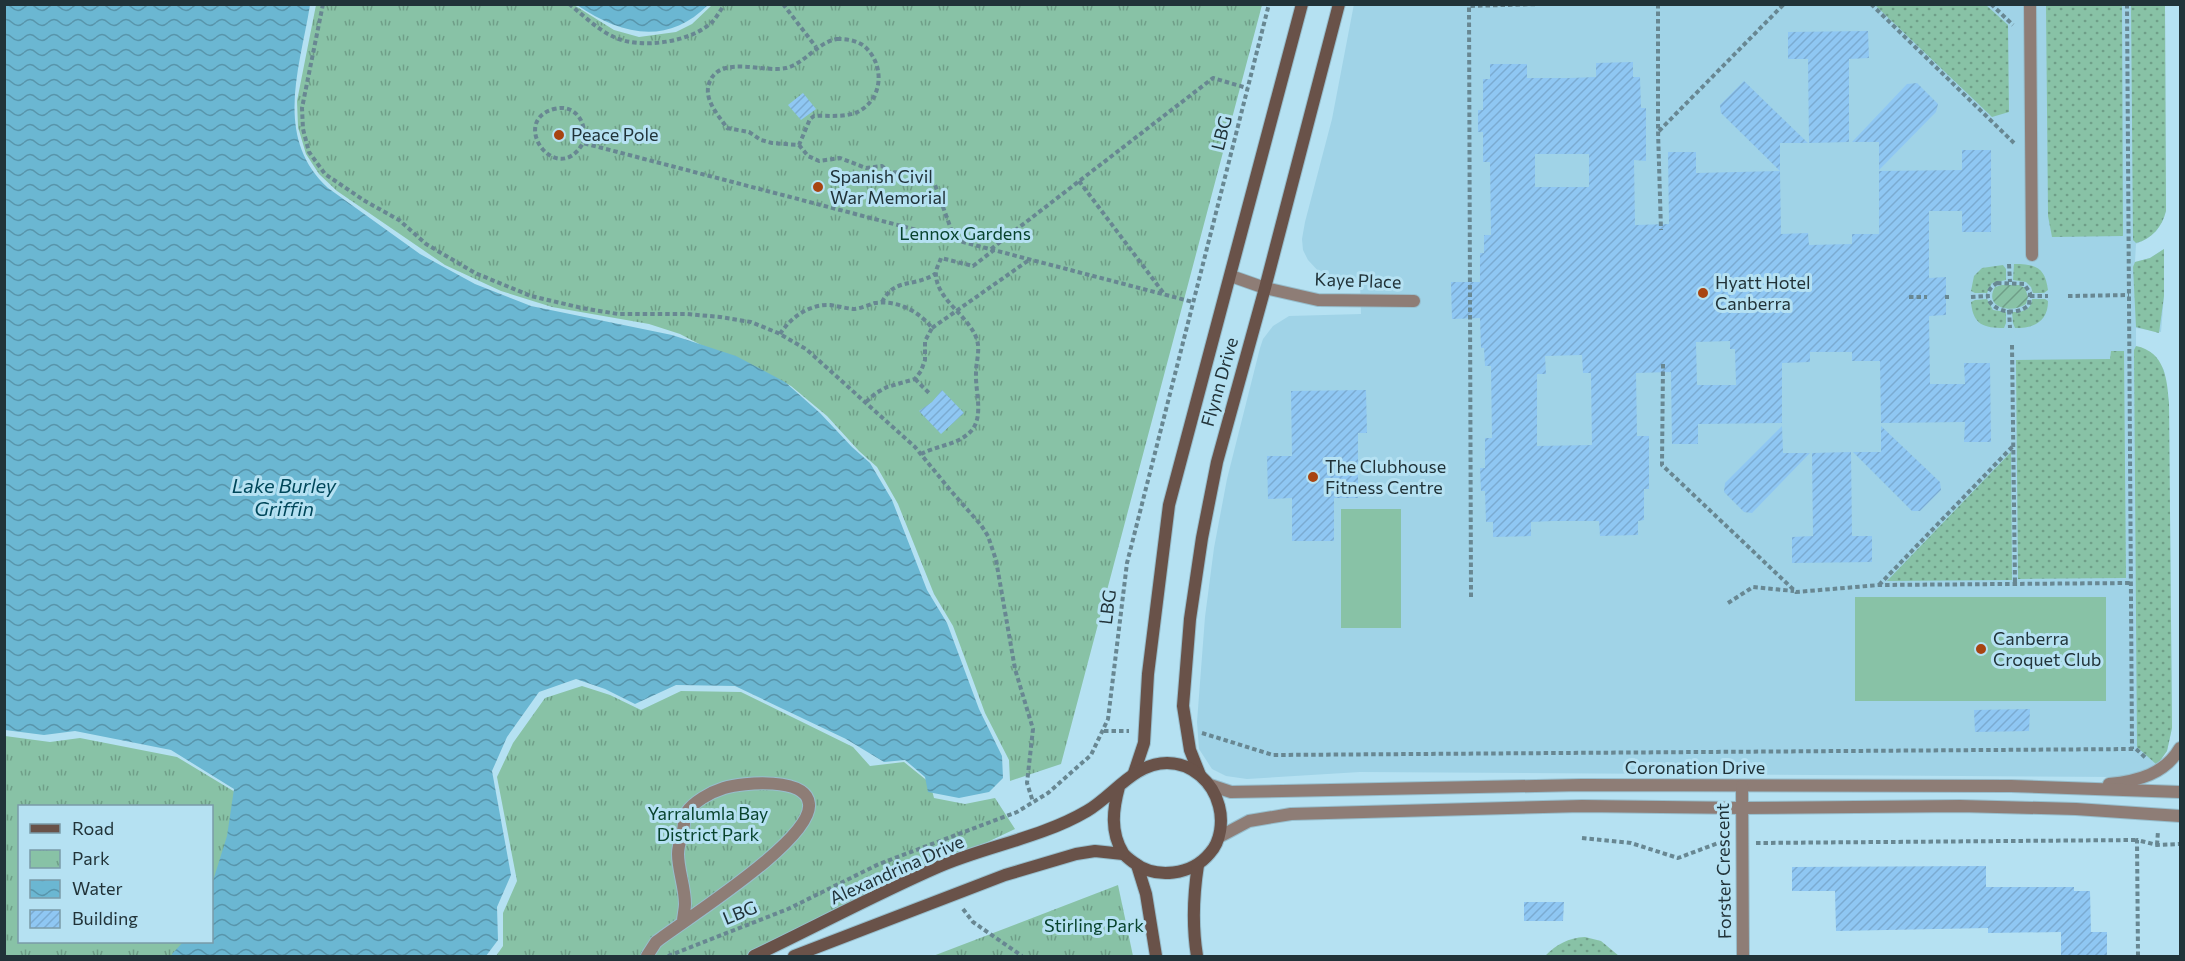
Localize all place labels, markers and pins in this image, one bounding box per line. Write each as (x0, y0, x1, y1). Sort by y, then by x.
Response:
place label: Peace Pole (571, 123, 659, 145)
marker: Peace Pole (552, 128, 566, 142)
place label: Spanish Civil War Memorial (830, 165, 946, 208)
marker: Spanish Civil War Memorial (811, 180, 825, 194)
place label: Hyatt Hotel Canberra (1715, 271, 1811, 314)
marker: Hyatt Hotel Canberra (1696, 286, 1710, 300)
place label: The Clubhouse Fitness Centre (1325, 455, 1446, 498)
marker: The Clubhouse Fitness Centre (1306, 470, 1320, 484)
place label: Canberra Croquet Club (1993, 627, 2101, 670)
marker: Canberra Croquet Club (1974, 642, 1988, 656)

